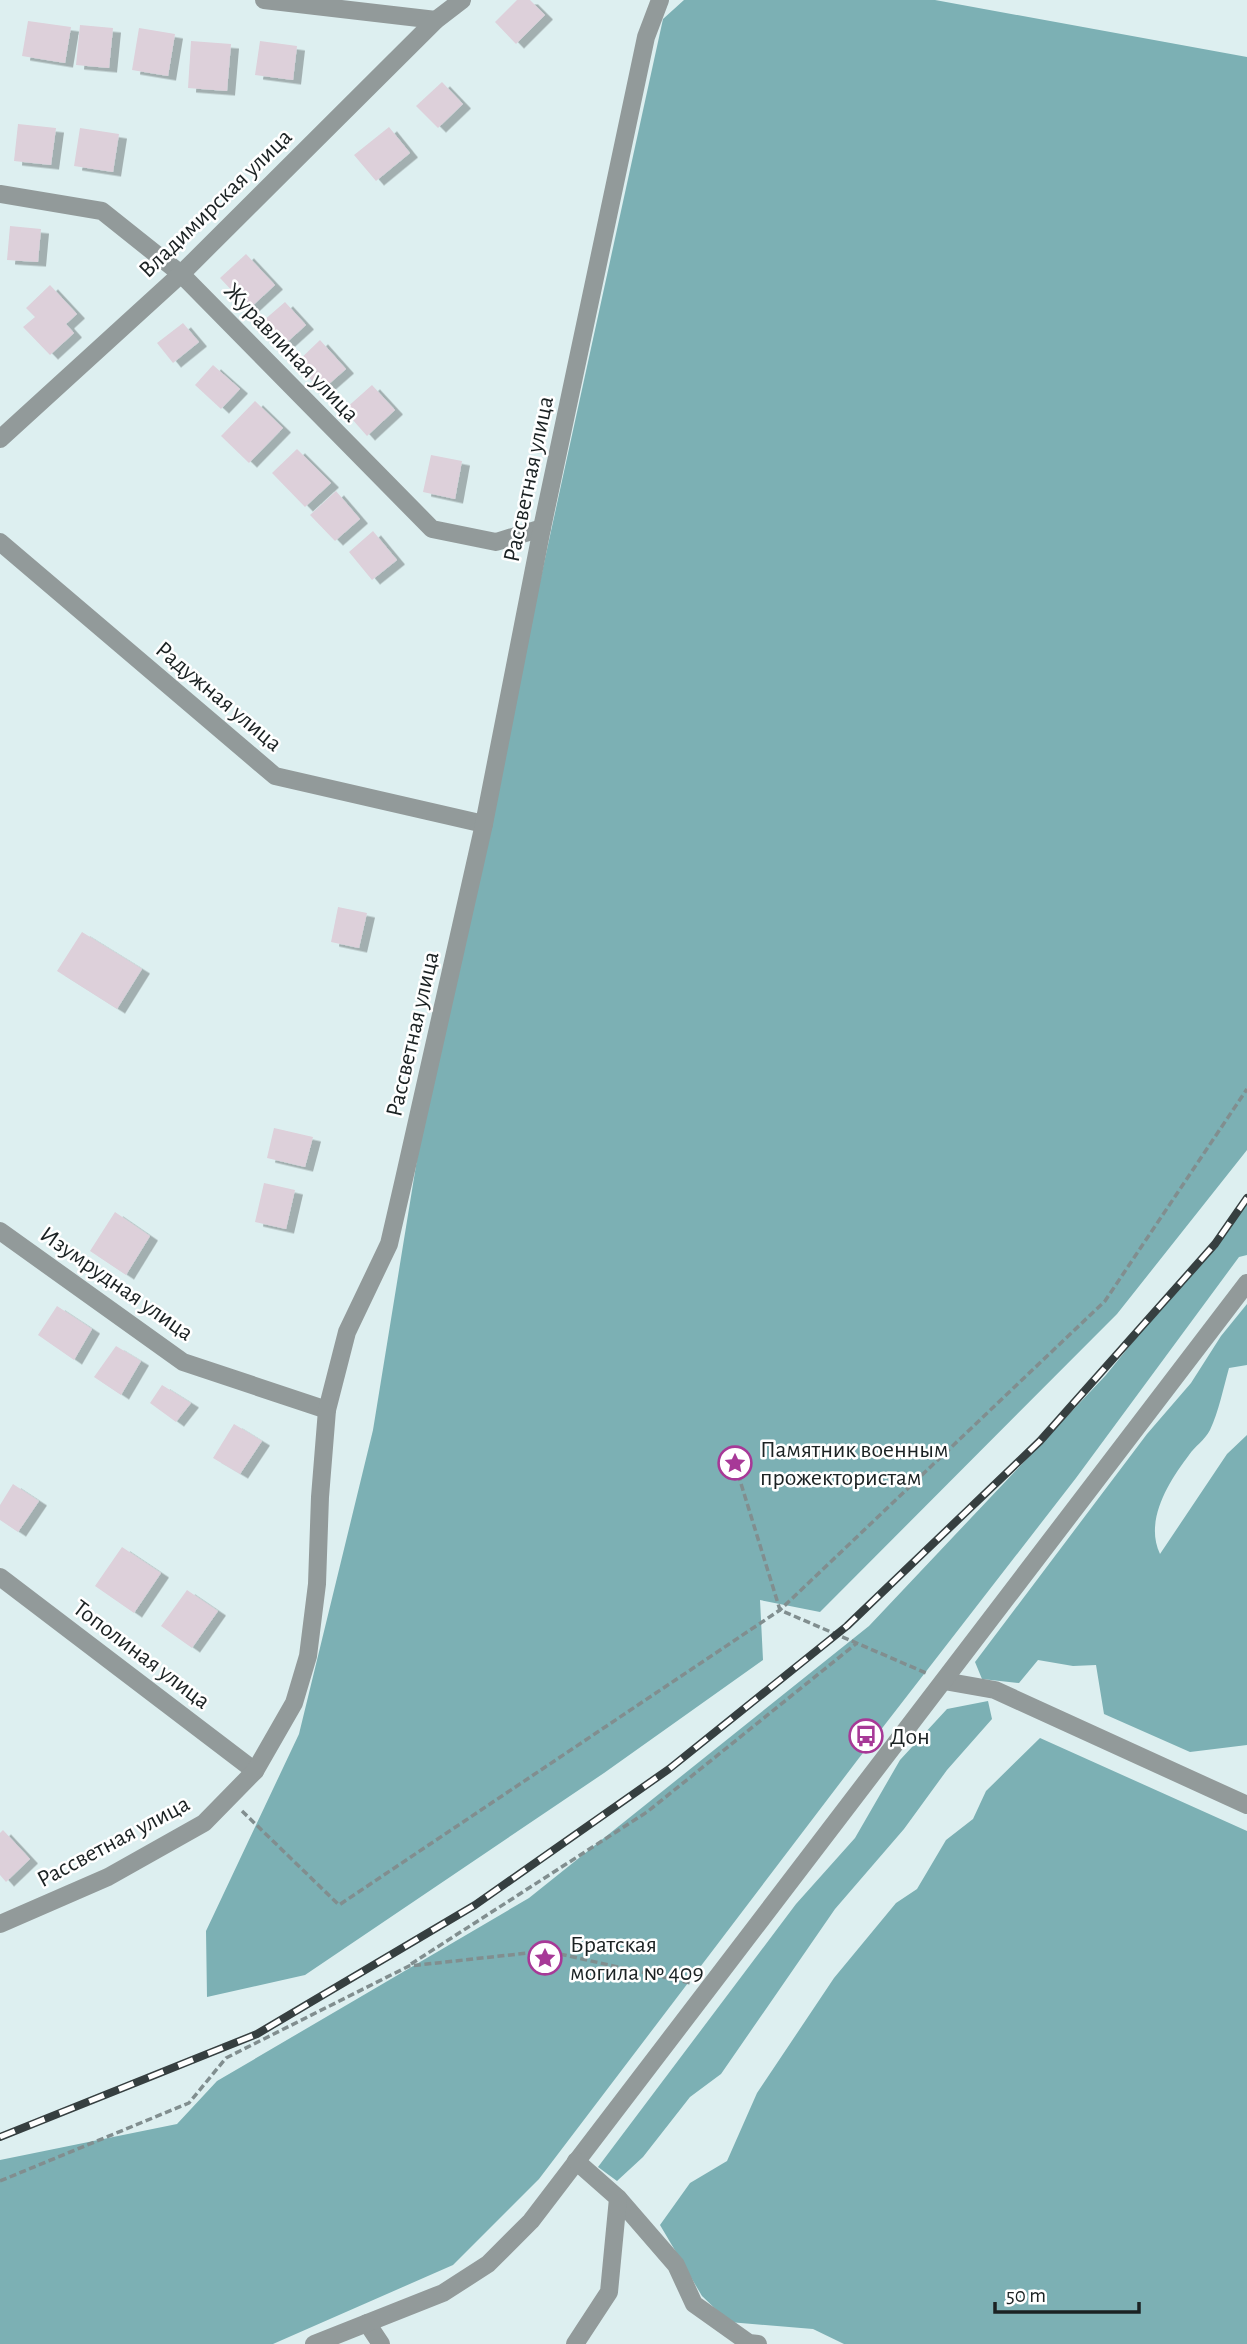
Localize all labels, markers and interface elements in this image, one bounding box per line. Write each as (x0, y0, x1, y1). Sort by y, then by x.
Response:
street label: Владимирская улица (134, 125, 297, 283)
street label: Журавлиная улица (219, 279, 363, 427)
street label: Рассветная улица (500, 394, 558, 564)
street label: Радужная улица (151, 637, 286, 756)
street label: Рассветная улица (382, 949, 444, 1119)
street label: Изумрудная улица (35, 1222, 197, 1346)
place label: Памятник военным прожектористам (760, 1438, 949, 1490)
place icon: Памятник военным прожектористам (716, 1444, 754, 1482)
street label: Тополиная улица (69, 1596, 214, 1714)
bus stop icon: Дон (847, 1717, 885, 1755)
place label: Дон (890, 1725, 930, 1749)
street label: Рассветная улица (33, 1792, 194, 1892)
place label: Братская могила № 409 (570, 1933, 704, 1985)
place icon: Братская могила № 409 (526, 1939, 564, 1977)
scale bar (995, 2270, 1138, 2314)
text: 50 m (1006, 2285, 1046, 2306)

